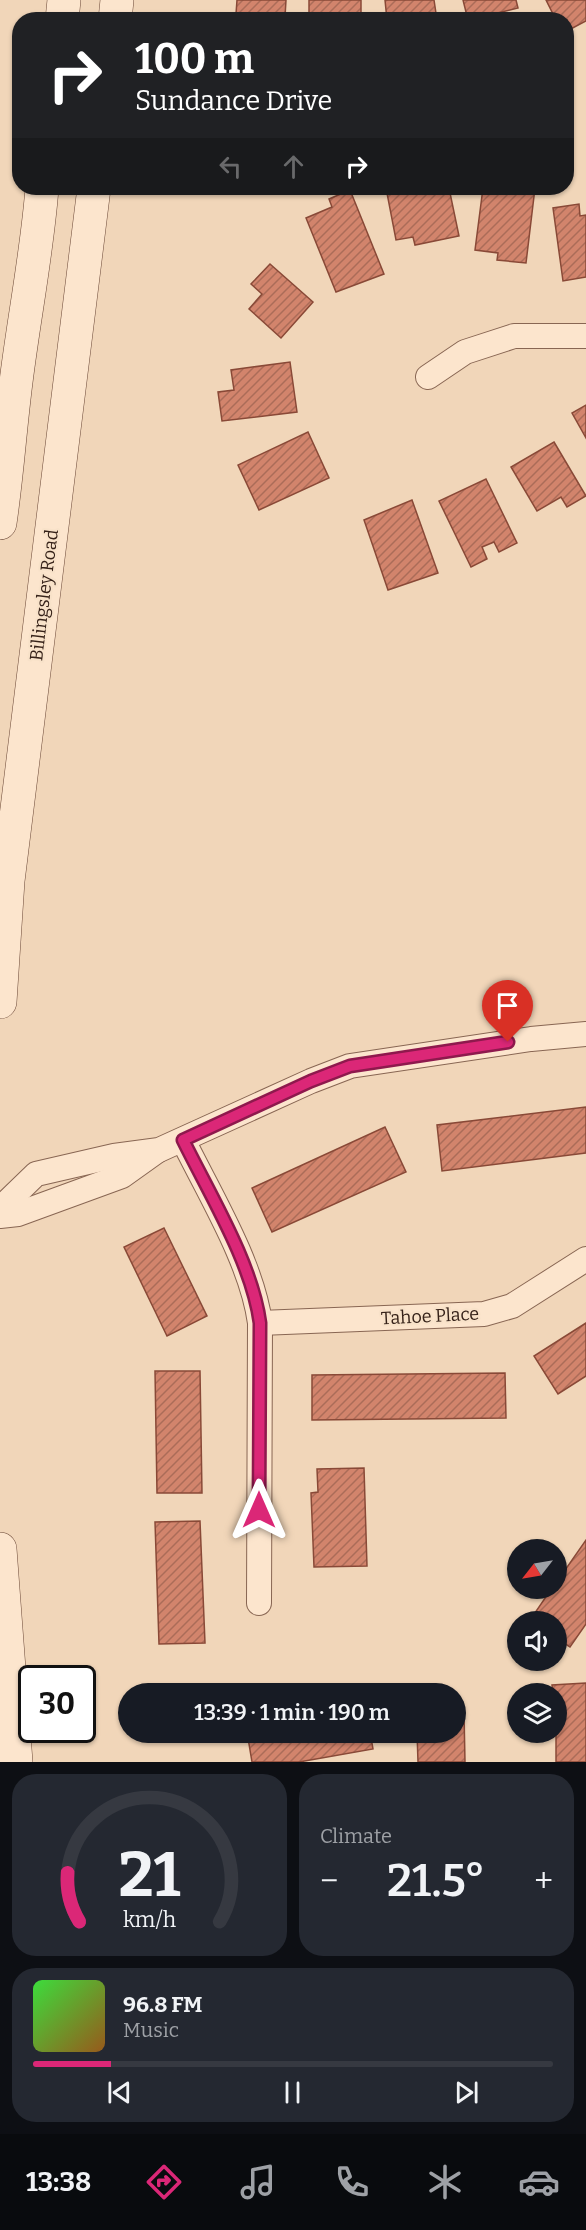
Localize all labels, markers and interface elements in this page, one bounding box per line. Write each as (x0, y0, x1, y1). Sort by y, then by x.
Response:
text: 100 m (135, 34, 254, 84)
icon: right (36, 36, 114, 114)
text: Sundance Drive (135, 85, 332, 117)
icon: left (214, 150, 247, 183)
icon: ahead (277, 150, 310, 183)
icon: right (340, 150, 373, 183)
street label: Billingsley Road (25, 528, 63, 662)
pin (482, 980, 533, 1042)
icon: arrive (491, 989, 524, 1022)
street label: Tahoe Place (380, 1302, 480, 1330)
position arrow (227, 1478, 291, 1542)
north arrow (507, 1539, 567, 1599)
map controls (507, 1539, 567, 1743)
button: sound (507, 1611, 567, 1671)
speed limit sign: 30 (18, 1665, 96, 1743)
button: layers (507, 1683, 567, 1743)
text: 13:39 · 1 min · 190 m (194, 1699, 390, 1726)
text: Climate (320, 1824, 392, 1848)
text: 21 (118, 1838, 181, 1913)
text: 21.5° (387, 1854, 485, 1908)
text: − (320, 1861, 338, 1901)
text: + (534, 1861, 553, 1901)
text: km/h (123, 1907, 176, 1933)
text: 96.8 FM (123, 1991, 202, 2018)
text: Music (123, 2018, 179, 2042)
icon: previous (103, 2076, 136, 2109)
icon: pause (276, 2076, 309, 2109)
icon: next (450, 2076, 483, 2109)
icon: directions (143, 2161, 185, 2203)
icon: music (237, 2161, 279, 2203)
icon: phone (331, 2161, 373, 2203)
icon: climate (424, 2161, 466, 2203)
icon: car (518, 2161, 560, 2203)
text: 13:38 (26, 2166, 91, 2198)

